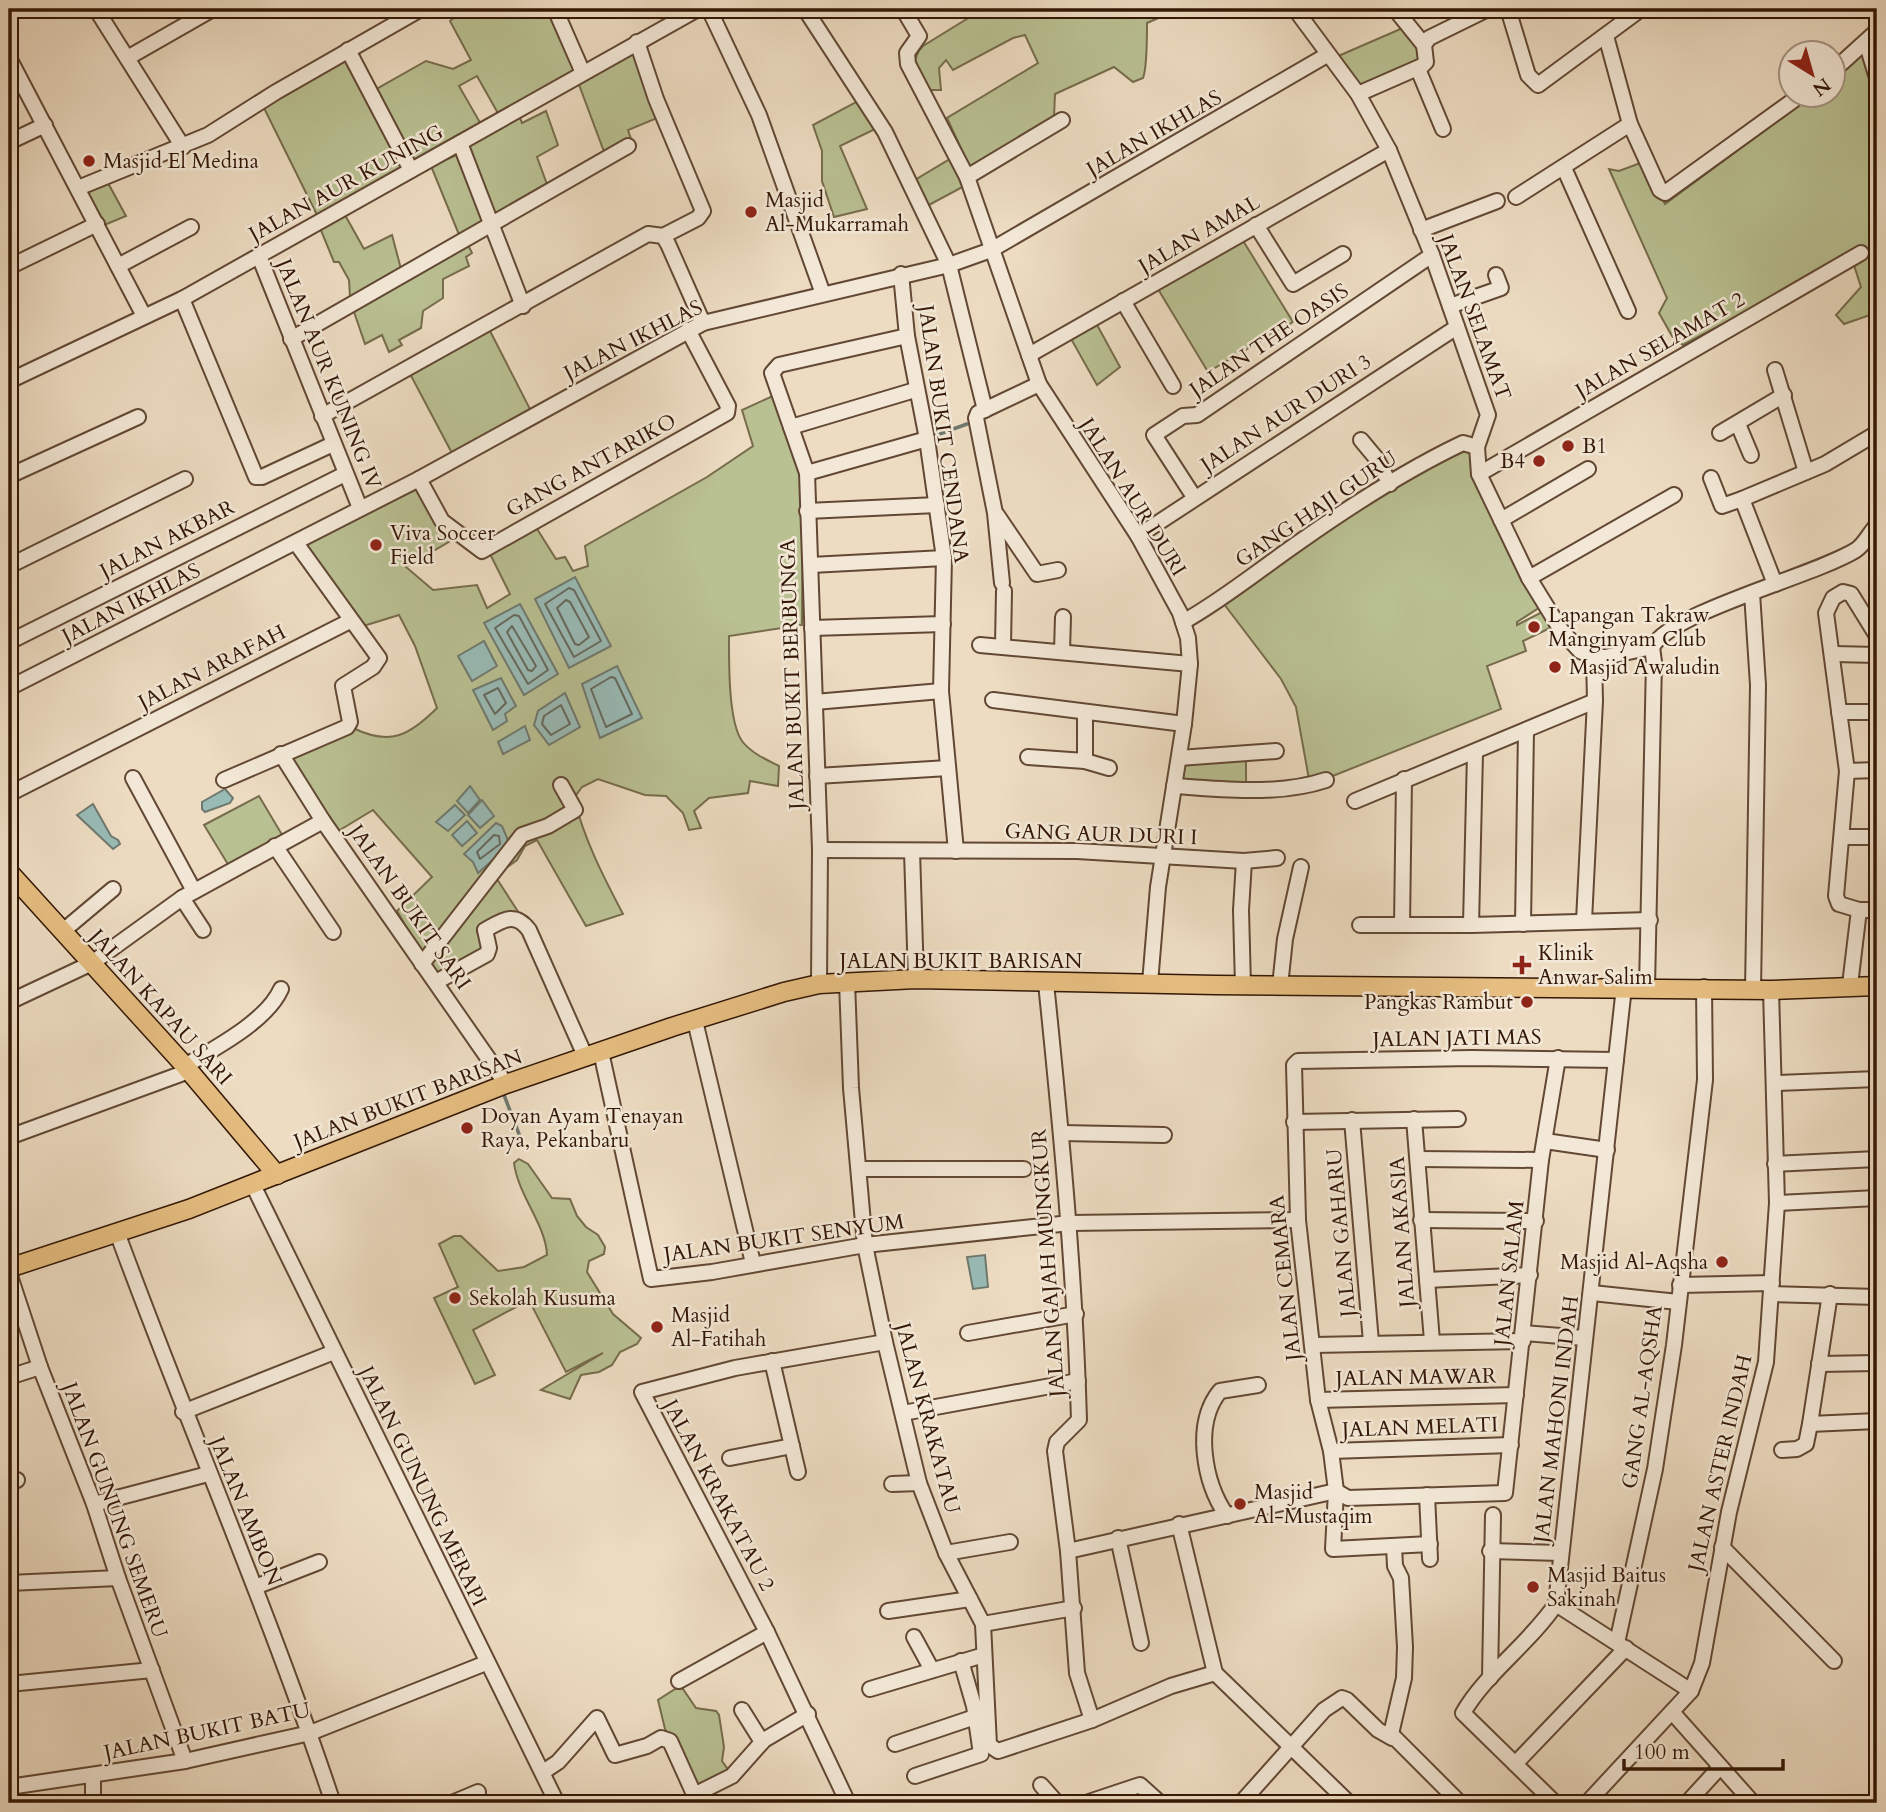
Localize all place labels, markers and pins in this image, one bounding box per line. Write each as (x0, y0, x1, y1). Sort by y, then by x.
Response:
place label: Masjid El Medina (103, 147, 259, 176)
marker: Masjid El Medina (81, 153, 97, 169)
place label: Masjid Al-Mukarramah (765, 186, 909, 239)
marker: Masjid Al-Mukarramah (743, 204, 759, 220)
place label: B1 (1582, 432, 1607, 461)
marker: B1 (1560, 438, 1576, 454)
place label: B4 (1500, 447, 1525, 476)
marker: B4 (1531, 453, 1547, 469)
place label: Viva Soccer Field (390, 519, 495, 572)
marker: Viva Soccer Field (368, 537, 384, 553)
place label: Lapangan Takraw Manginyam Club (1548, 601, 1710, 654)
marker: Lapangan Takraw Manginyam Club (1526, 619, 1542, 635)
place label: Masjid Awaludin (1569, 653, 1720, 682)
marker: Masjid Awaludin (1547, 659, 1563, 675)
place label: Klinik Anwar Salim (1538, 939, 1653, 992)
marker: Klinik Anwar Salim (1512, 955, 1532, 975)
place label: Pangkas Rambut (1364, 988, 1513, 1017)
marker: Pangkas Rambut (1519, 994, 1535, 1010)
place label: Doyan Ayam Tenayan Raya, Pekanbaru (481, 1102, 684, 1155)
marker: Doyan Ayam Tenayan Raya, Pekanbaru (459, 1120, 475, 1136)
place label: Masjid Al-Aqsha (1560, 1248, 1708, 1277)
marker: Masjid Al-Aqsha (1714, 1254, 1730, 1270)
place label: Sekolah Kusuma (469, 1284, 616, 1313)
marker: Sekolah Kusuma (447, 1290, 463, 1306)
place label: Masjid Al-Fatihah (671, 1301, 767, 1354)
marker: Masjid Al-Fatihah (649, 1319, 665, 1335)
place label: Masjid Al-Mustaqim (1254, 1478, 1373, 1531)
marker: Masjid Al-Mustaqim (1232, 1496, 1248, 1512)
place label: Masjid Baitus Sakinah (1547, 1561, 1666, 1614)
marker: Masjid Baitus Sakinah (1525, 1579, 1541, 1595)

